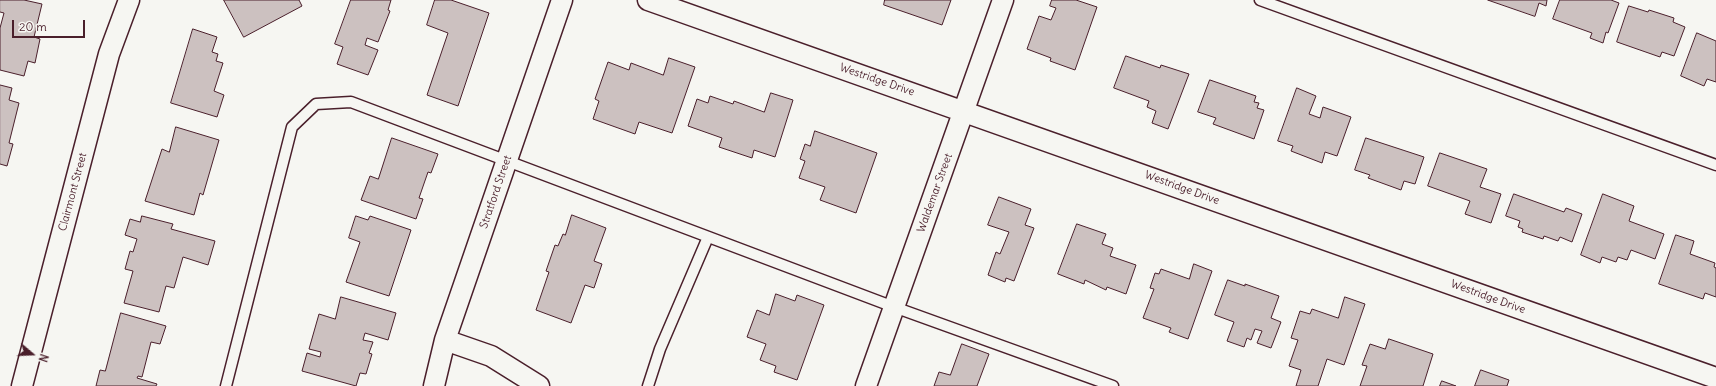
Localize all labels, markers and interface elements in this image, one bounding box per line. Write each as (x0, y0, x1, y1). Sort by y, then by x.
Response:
scale bar (14, 12, 87, 38)
text: 20 m (19, 19, 47, 34)
street label: Westridge Drive (838, 61, 916, 99)
street label: Clairmont Street (56, 151, 90, 233)
street label: Waldemar Street (915, 152, 955, 234)
street label: Stratford Street (477, 154, 515, 230)
street label: Westridge Drive (1143, 168, 1221, 208)
street label: Westridge Drive (1449, 277, 1527, 317)
north arrow (12, 334, 52, 374)
text: N (35, 352, 51, 364)

